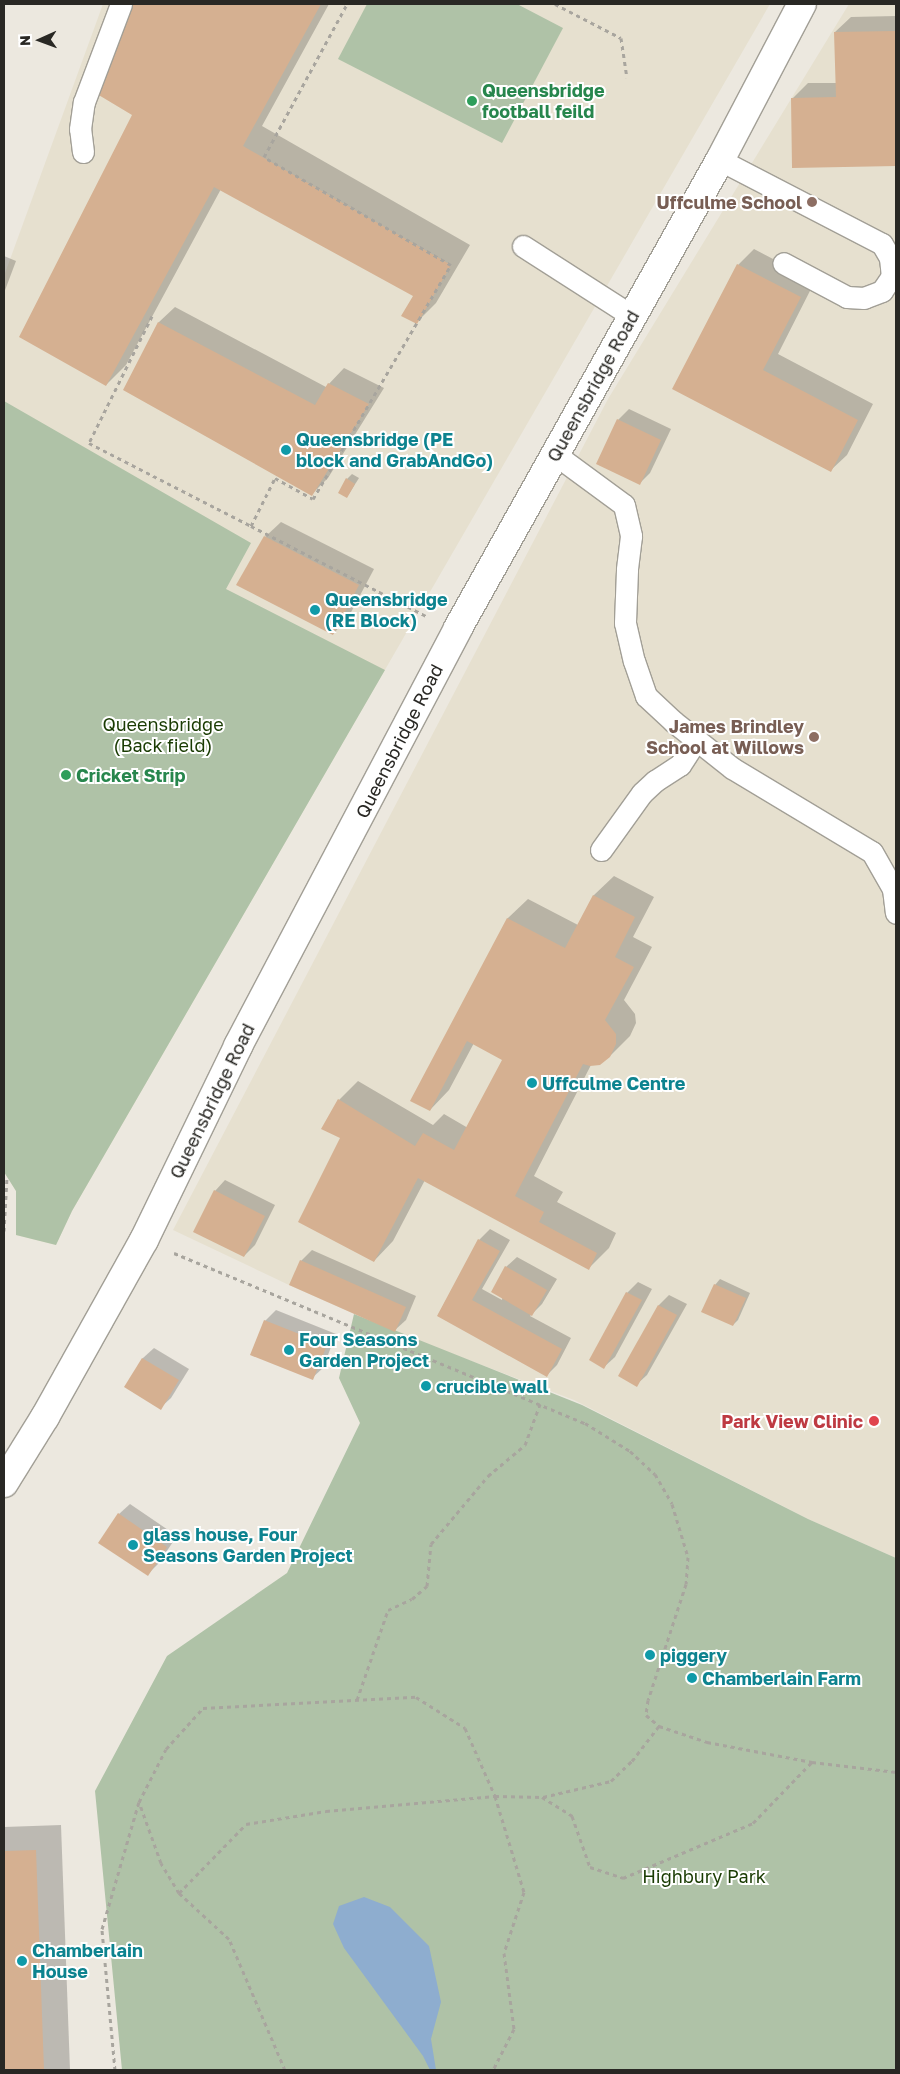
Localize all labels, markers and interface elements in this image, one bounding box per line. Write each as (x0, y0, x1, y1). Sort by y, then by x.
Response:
north arrow (15, 15, 65, 65)
text: N (16, 35, 33, 46)
place label: Queensbridge football feild (482, 80, 605, 122)
marker: Queensbridge football feild (466, 95, 478, 107)
place label: Uffculme School (657, 191, 802, 213)
marker: Uffculme School (806, 196, 818, 208)
street label: Queensbridge Road (542, 307, 644, 465)
place label: Queensbridge (PE block and GrabAndGo) (296, 429, 493, 472)
marker: Queensbridge (PE block and GrabAndGo) (280, 444, 292, 456)
place label: Queensbridge (RE Block) (325, 589, 448, 632)
marker: Queensbridge (RE Block) (309, 604, 321, 616)
street label: Queensbridge Road (351, 660, 447, 822)
park label: Queensbridge (Back field) (102, 714, 224, 756)
place label: James Brindley School at Willows (646, 716, 804, 759)
marker: James Brindley School at Willows (808, 731, 820, 743)
place label: Cricket Strip (76, 764, 185, 786)
marker: Cricket Strip (60, 769, 72, 781)
street label: Queensbridge Road (165, 1020, 259, 1182)
place label: Uffculme Centre (542, 1072, 685, 1094)
marker: Uffculme Centre (526, 1077, 538, 1089)
place label: Four Seasons Garden Project (299, 1329, 429, 1372)
marker: Four Seasons Garden Project (283, 1344, 295, 1356)
place label: crucible wall (436, 1375, 548, 1397)
marker: crucible wall (420, 1380, 432, 1392)
place label: Park View Clinic (721, 1410, 863, 1432)
marker: Park View Clinic (867, 1414, 881, 1428)
place label: glass house, Four Seasons Garden Project (143, 1524, 353, 1566)
marker: glass house, Four Seasons Garden Project (127, 1539, 139, 1551)
place label: piggery (660, 1644, 727, 1666)
marker: piggery (644, 1649, 656, 1661)
place label: Chamberlain Farm (702, 1667, 861, 1689)
marker: Chamberlain Farm (686, 1672, 698, 1684)
park label: Highbury Park (642, 1865, 766, 1887)
place label: Chamberlain House (32, 1940, 143, 1982)
marker: Chamberlain House (16, 1955, 28, 1967)

